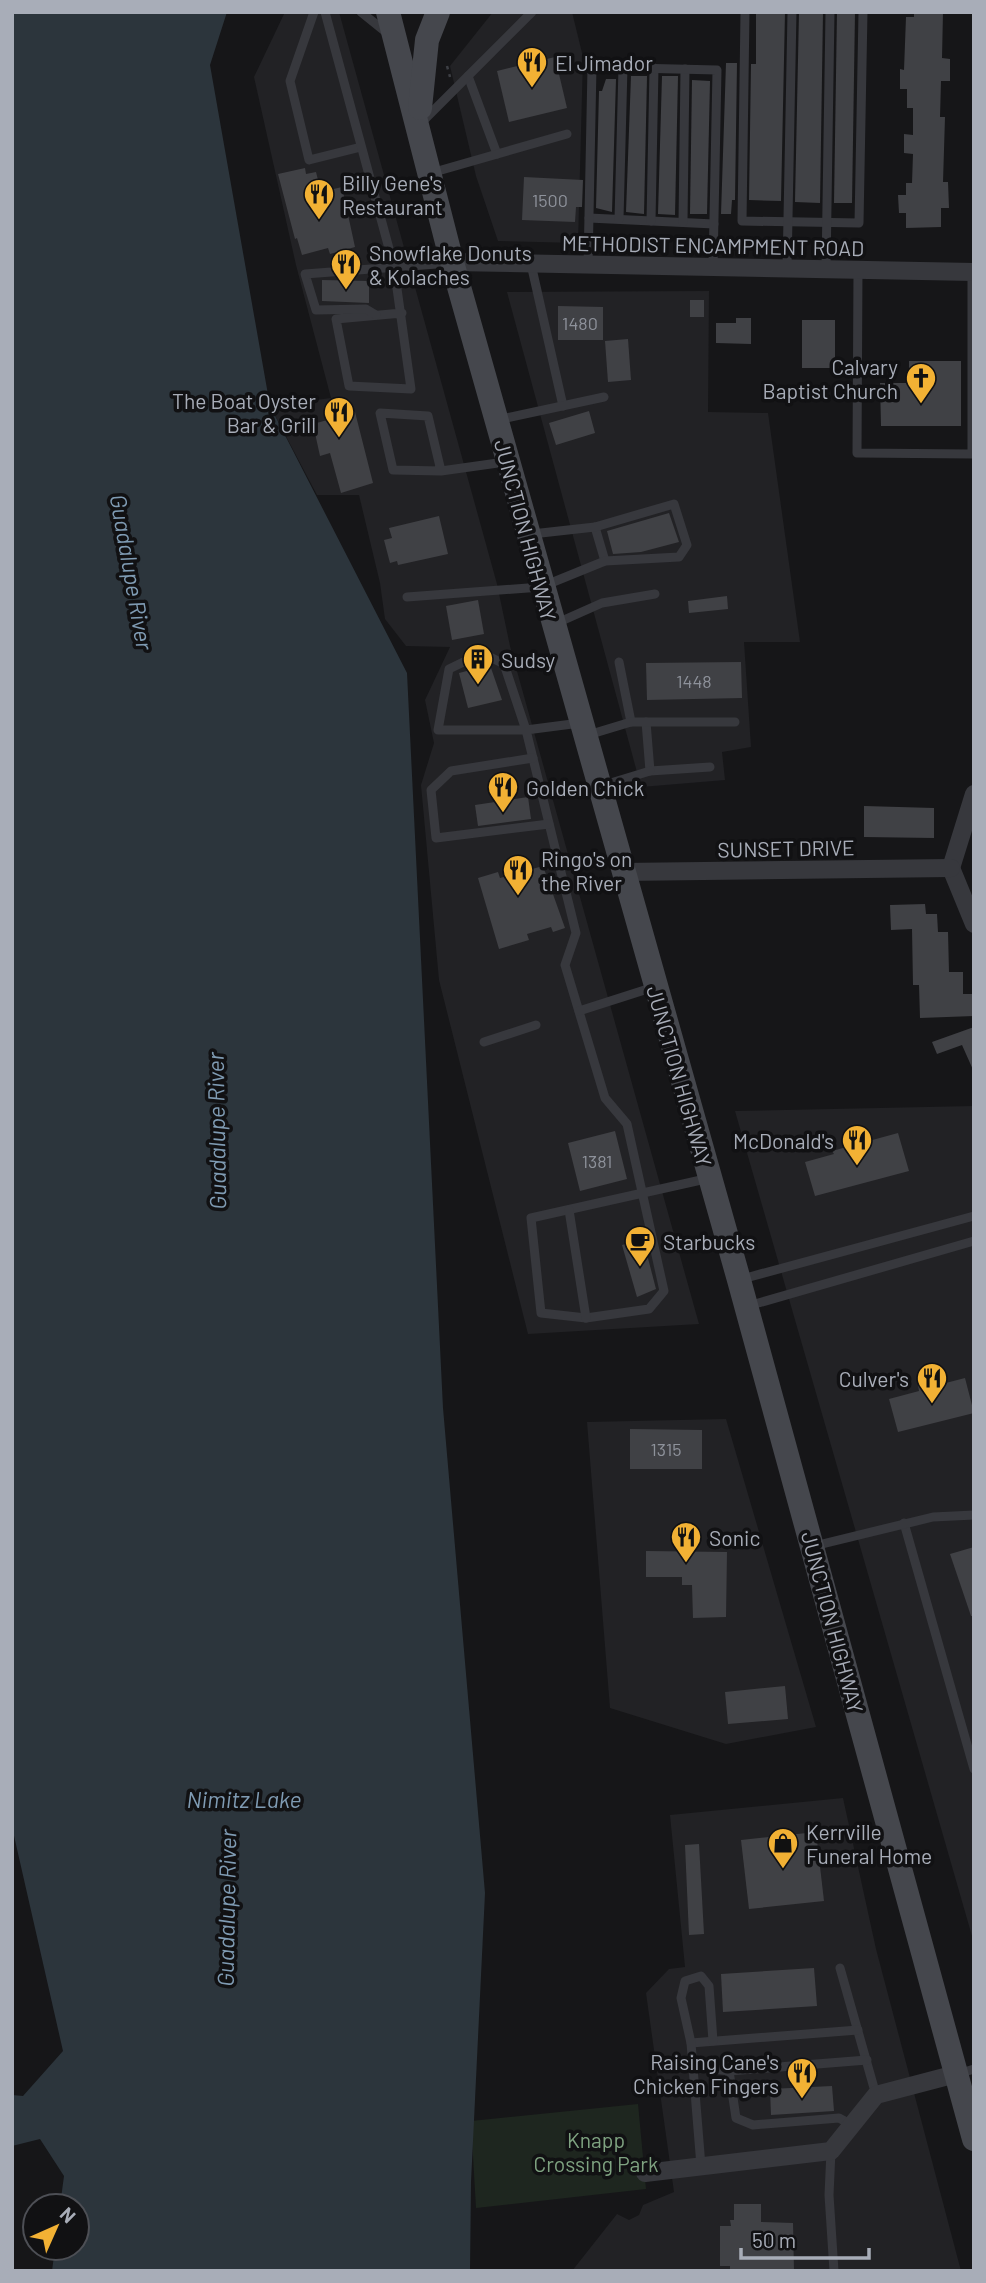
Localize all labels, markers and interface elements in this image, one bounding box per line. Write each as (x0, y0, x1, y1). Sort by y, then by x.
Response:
restaurant icon: El Jimador (515, 45, 549, 89)
place label: El Jimador (555, 50, 653, 75)
place label: Billy Gene's Restaurant (342, 170, 443, 219)
restaurant icon: Billy Gene's Restaurant (302, 177, 336, 221)
house number: 1500 (532, 189, 568, 211)
street label: METHODIST ENCAMPMENT ROAD (562, 230, 864, 260)
place label: Snowflake Donuts & Kolaches (369, 240, 532, 289)
restaurant icon: Snowflake Donuts & Kolaches (329, 247, 363, 291)
house number: 1480 (562, 312, 598, 334)
place label: Calvary Baptist Church (763, 354, 898, 403)
church icon: Calvary Baptist Church (904, 361, 938, 405)
place label: The Boat Oyster Bar & Grill (172, 388, 316, 437)
restaurant icon: The Boat Oyster Bar & Grill (322, 395, 356, 439)
street label: JUNCTION HIGHWAY (490, 437, 562, 624)
water label: Guadalupe River (105, 492, 160, 653)
building icon: Sudsy (461, 642, 495, 686)
place label: Sudsy (501, 647, 555, 672)
house number: 1448 (676, 670, 712, 692)
restaurant icon: Golden Chick (486, 770, 520, 814)
place label: Golden Chick (526, 775, 644, 800)
street label: SUNSET DRIVE (717, 834, 855, 862)
place label: Ringo's on the River (541, 846, 632, 895)
restaurant icon: Ringo's on the River (501, 853, 535, 897)
street label: JUNCTION HIGHWAY (642, 983, 718, 1169)
water label: Guadalupe River (201, 1051, 231, 1210)
restaurant icon: McDonald's (840, 1123, 874, 1167)
place label: McDonald's (733, 1128, 834, 1153)
house number: 1381 (582, 1150, 612, 1172)
cafe icon: Starbucks (623, 1224, 657, 1268)
place label: Starbucks (663, 1229, 755, 1254)
restaurant icon: Culver's (915, 1361, 949, 1405)
place label: Culver's (839, 1366, 909, 1391)
house number: 1315 (651, 1438, 682, 1460)
restaurant icon: Sonic (669, 1520, 703, 1564)
place label: Sonic (709, 1525, 760, 1550)
street label: JUNCTION HIGHWAY (797, 1529, 869, 1716)
water label: Nimitz Lake (187, 1785, 301, 1813)
place label: Kerrville Funeral Home (806, 1819, 932, 1868)
shop icon: Kerrville Funeral Home (766, 1826, 800, 1870)
water label: Guadalupe River (211, 1828, 241, 1987)
place label: Raising Cane's Chicken Fingers (633, 2049, 779, 2098)
restaurant icon: Raising Cane's Chicken Fingers (785, 2056, 819, 2100)
park label: Knapp Crossing Park (534, 2127, 659, 2176)
north arrow (21, 2192, 91, 2262)
text: N (56, 2202, 81, 2227)
scale bar (741, 2216, 869, 2260)
text: 50 m (752, 2227, 796, 2252)

